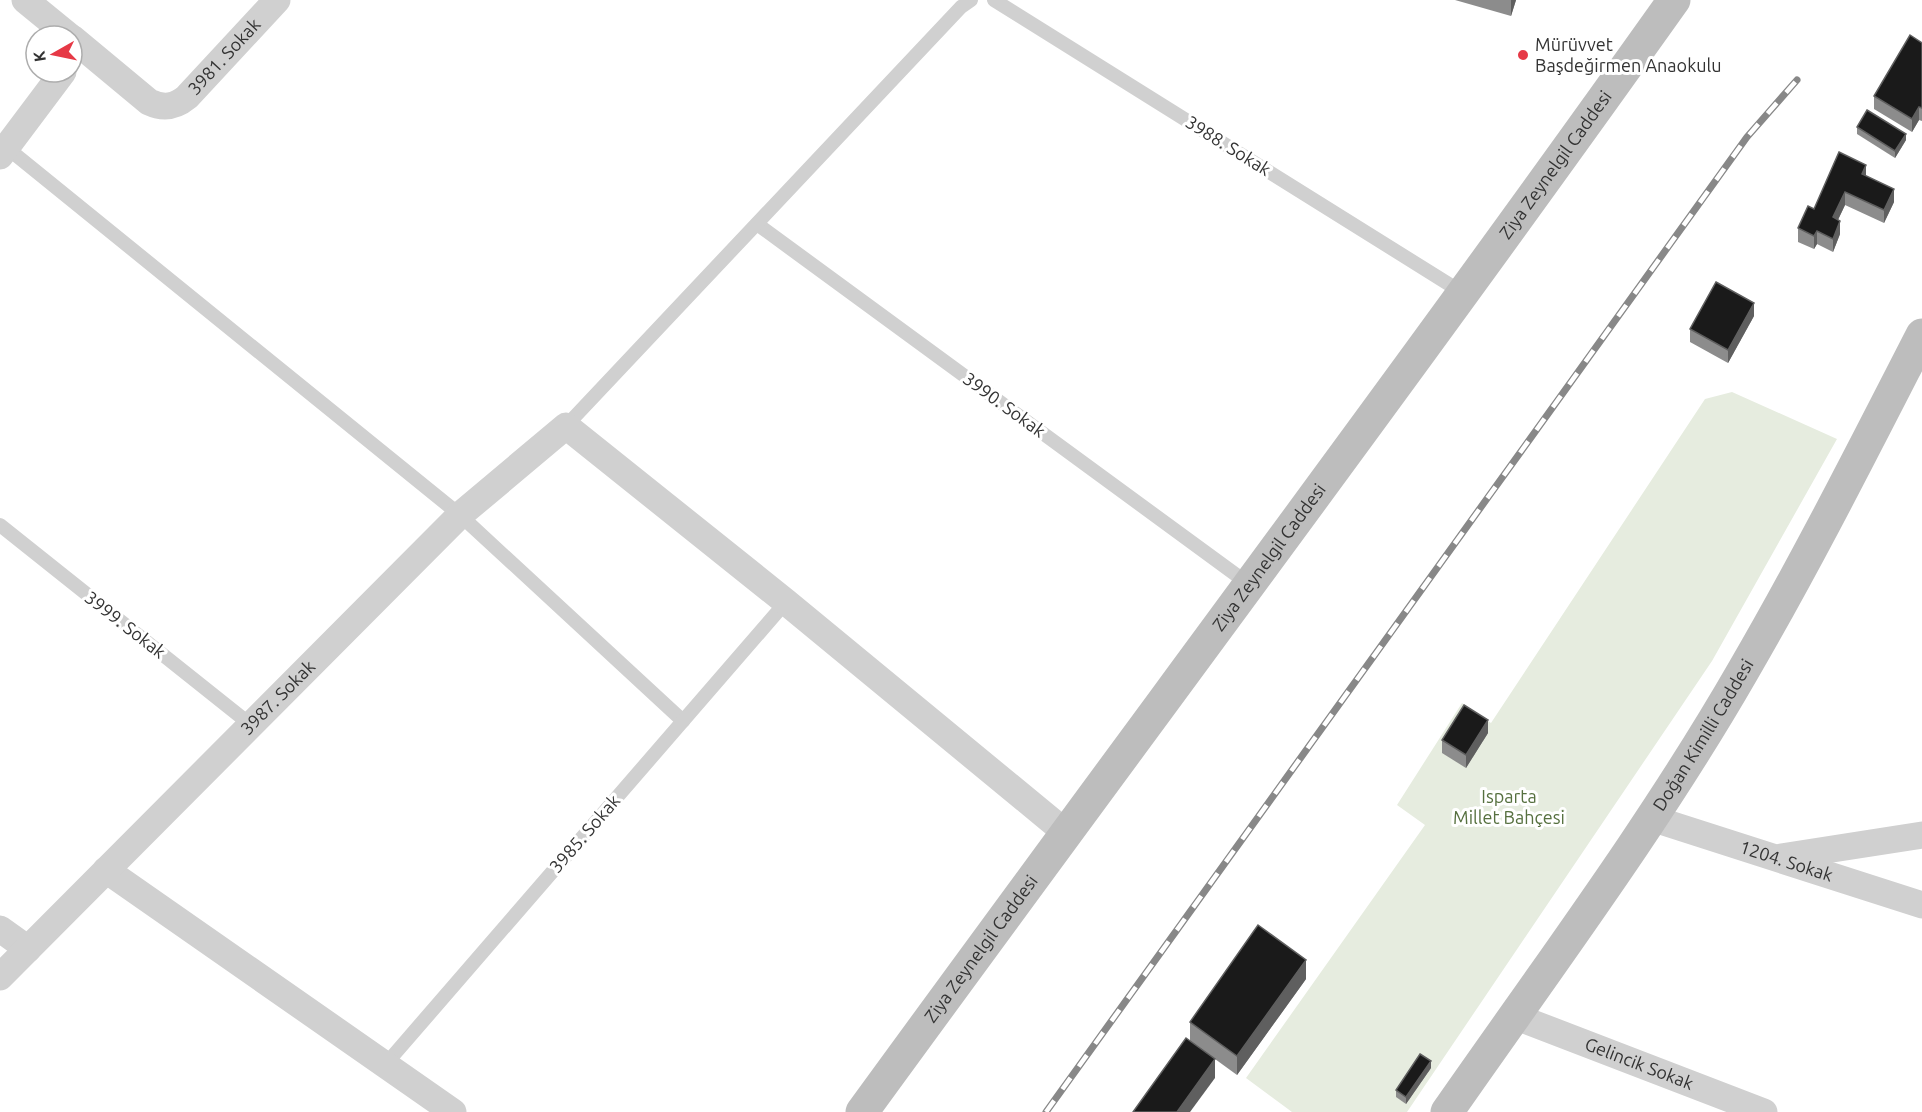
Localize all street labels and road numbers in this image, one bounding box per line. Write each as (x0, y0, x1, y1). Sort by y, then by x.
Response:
street label: 3981. Sokak (183, 14, 264, 98)
street label: Ziya Zeynelgil Caddesi (1495, 86, 1615, 242)
street label: 3988. Sokak (1182, 111, 1275, 179)
street label: 3990. Sokak (960, 368, 1050, 441)
street label: Ziya Zeynelgil Caddesi (1208, 479, 1329, 634)
street label: 3999. Sokak (81, 587, 170, 662)
street label: Doğan Kimilli Caddesi (1648, 655, 1757, 814)
street label: 3987. Sokak (236, 656, 318, 738)
street label: 3985. Sokak (545, 790, 623, 876)
street label: 1204. Sokak (1737, 836, 1836, 885)
street label: Ziya Zeynelgil Caddesi (920, 871, 1041, 1026)
street label: Gelincik Sokak (1582, 1033, 1697, 1093)

